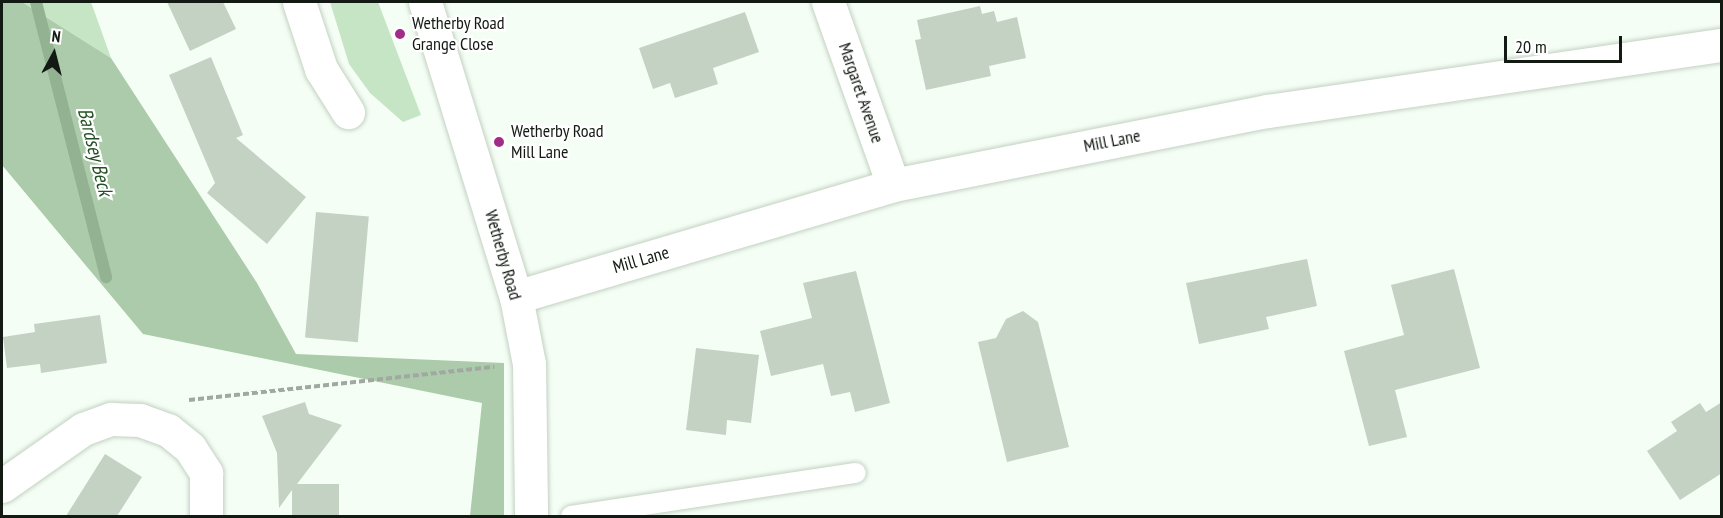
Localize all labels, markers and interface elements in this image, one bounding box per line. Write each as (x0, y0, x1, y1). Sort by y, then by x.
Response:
place label: Wetherby Road Grange Close (412, 13, 505, 56)
north arrow (24, 24, 84, 84)
scale bar (1507, 24, 1626, 62)
text: N (51, 26, 62, 47)
marker: Wetherby Road Grange Close (393, 27, 407, 41)
text: 20 m (1515, 35, 1547, 58)
street label: Margaret Avenue (834, 40, 888, 146)
water label: Bardsey Beck (72, 105, 118, 199)
place label: Wetherby Road Mill Lane (511, 121, 604, 164)
street label: Mill Lane (1082, 125, 1142, 157)
marker: Wetherby Road Mill Lane (492, 135, 506, 149)
street label: Wetherby Road (480, 207, 526, 303)
street label: Mill Lane (610, 242, 672, 278)

